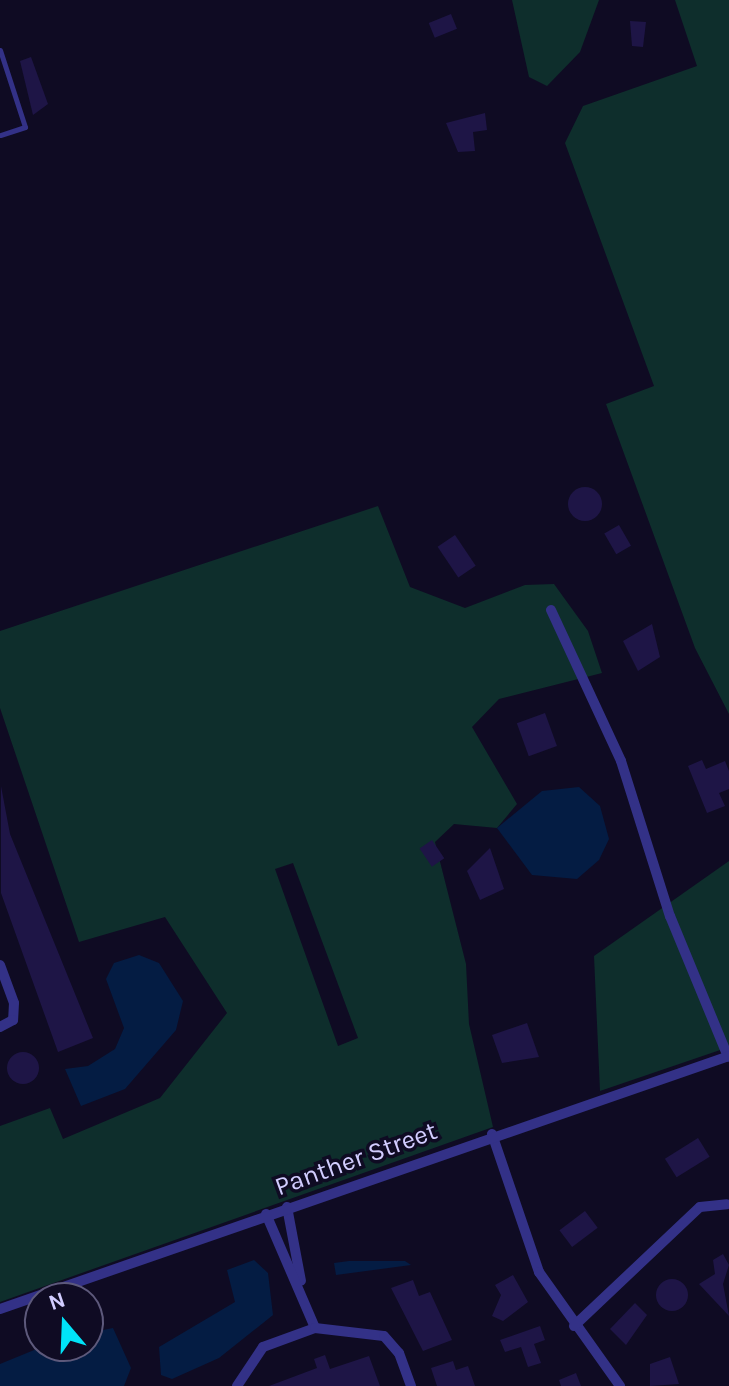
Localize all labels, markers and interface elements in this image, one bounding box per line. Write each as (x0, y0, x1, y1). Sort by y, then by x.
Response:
street label: Panther Street (271, 1115, 441, 1203)
north arrow (24, 1282, 104, 1362)
text: N (45, 1286, 69, 1316)

